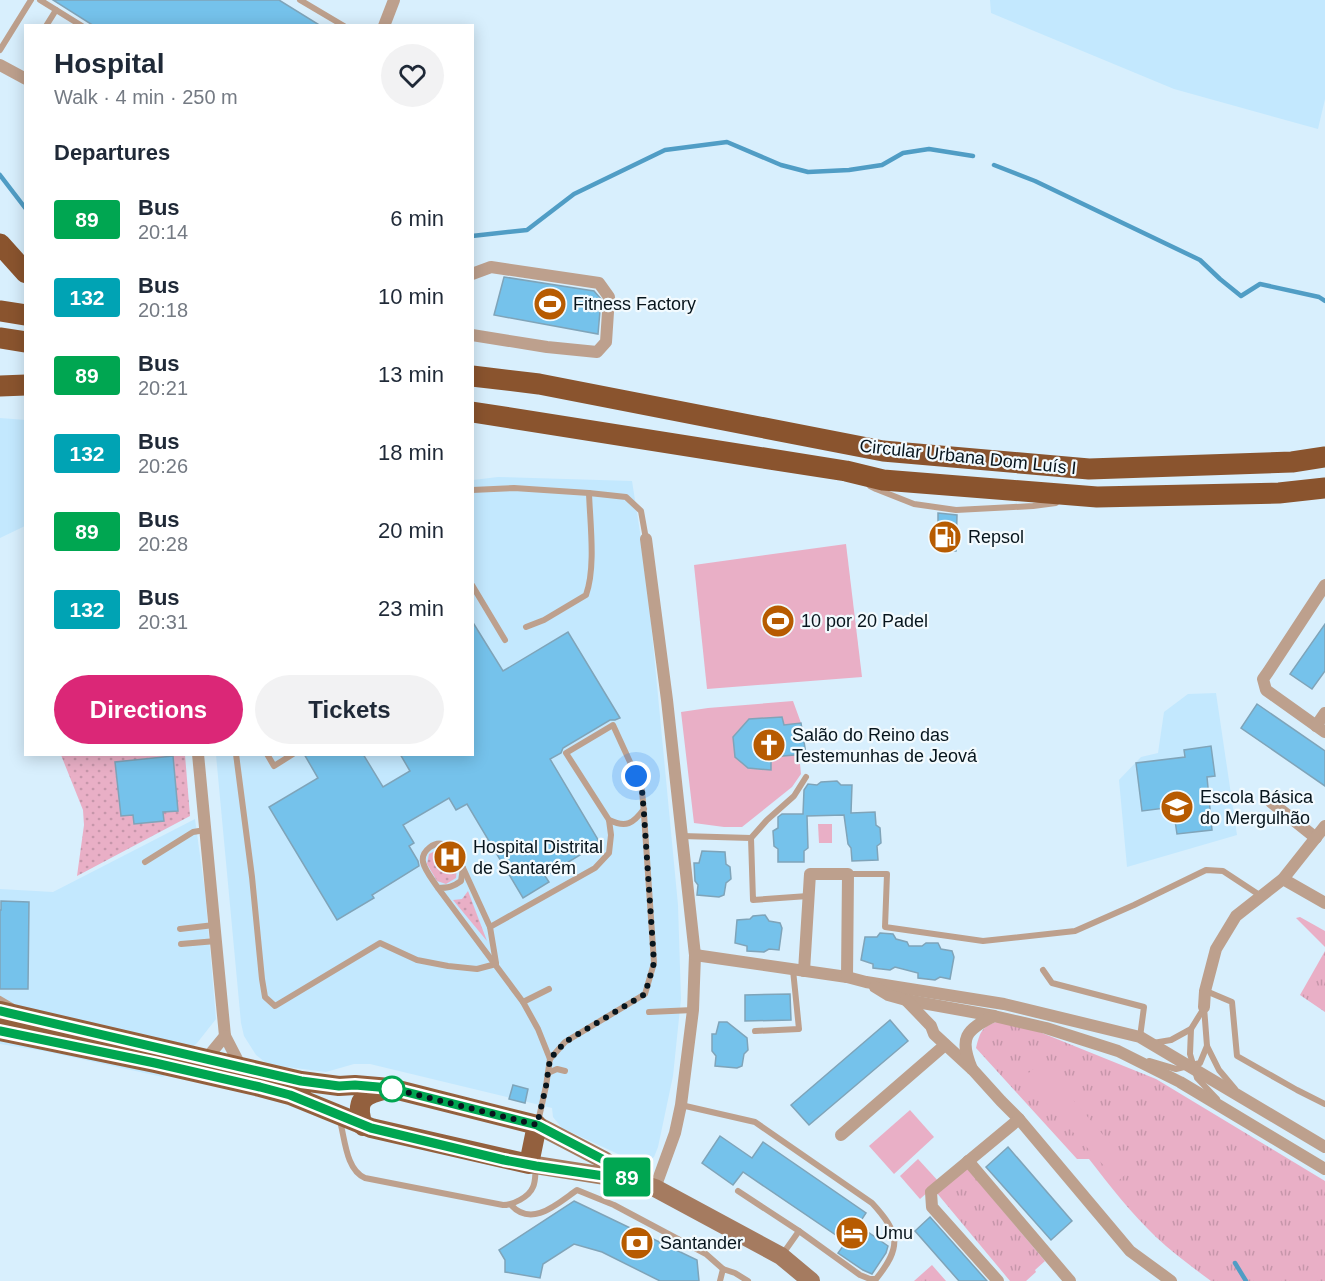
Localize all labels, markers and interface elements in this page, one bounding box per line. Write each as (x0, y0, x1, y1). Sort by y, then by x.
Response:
button: heart (381, 44, 444, 107)
text: Hospital (54, 48, 164, 79)
text: Walk · 4 min · 250 m (54, 86, 238, 108)
text: Departures (54, 140, 170, 165)
text: Bus (138, 195, 180, 220)
text: 6 min (390, 206, 444, 231)
text: 89 (75, 208, 99, 231)
text: 20:14 (138, 221, 188, 243)
text: Bus (138, 273, 180, 298)
text: 10 min (378, 284, 444, 309)
text: 132 (69, 286, 105, 309)
sports icon: Fitness Factory (532, 286, 568, 322)
place label: Fitness Factory (573, 294, 696, 314)
text: 20:18 (138, 299, 188, 321)
text: Bus (138, 351, 180, 376)
text: 13 min (378, 362, 444, 387)
text: 89 (75, 364, 99, 387)
text: 20:21 (138, 377, 188, 399)
text: Bus (138, 429, 180, 454)
street label: Circular Urbana Dom Luís I (859, 436, 1077, 478)
text: 18 min (378, 440, 444, 465)
text: 132 (69, 442, 105, 465)
text: 20:26 (138, 455, 188, 477)
text: Bus (138, 507, 180, 532)
text: 20 min (378, 518, 444, 543)
fuel station icon: Repsol (927, 519, 963, 555)
text: 89 (75, 520, 99, 543)
place label: Repsol (968, 527, 1024, 547)
text: 20:28 (138, 533, 188, 555)
text: Bus (138, 585, 180, 610)
text: 23 min (378, 596, 444, 621)
text: 132 (69, 598, 105, 621)
sports icon: 10 por 20 Padel (760, 603, 796, 639)
text: 20:31 (138, 611, 188, 633)
place label: 10 por 20 Padel (801, 611, 928, 631)
button: Directions (54, 675, 243, 744)
button: Tickets (255, 675, 444, 744)
place label: Salão do Reino das Testemunhas de Jeová (792, 725, 978, 766)
church icon: Salão do Reino das Testemunhas de Jeová (751, 727, 787, 763)
your location (621, 761, 651, 791)
place label: Escola Básica do Mergulhão (1200, 787, 1314, 828)
school or university icon: Escola Básica do Mergulhão (1159, 789, 1195, 825)
place label: Hospital Distrital de Santarém (473, 837, 603, 878)
hospital icon: Hospital Distrital de Santarém (432, 839, 468, 875)
unlabelled marker (379, 1076, 405, 1102)
line badge: 89 (600, 1158, 654, 1196)
text: 89 (615, 1166, 639, 1189)
hotel icon: Umu (834, 1215, 870, 1251)
place label: Umu (875, 1223, 913, 1243)
bank icon: Santander (619, 1225, 655, 1261)
place label: Santander (660, 1233, 743, 1253)

